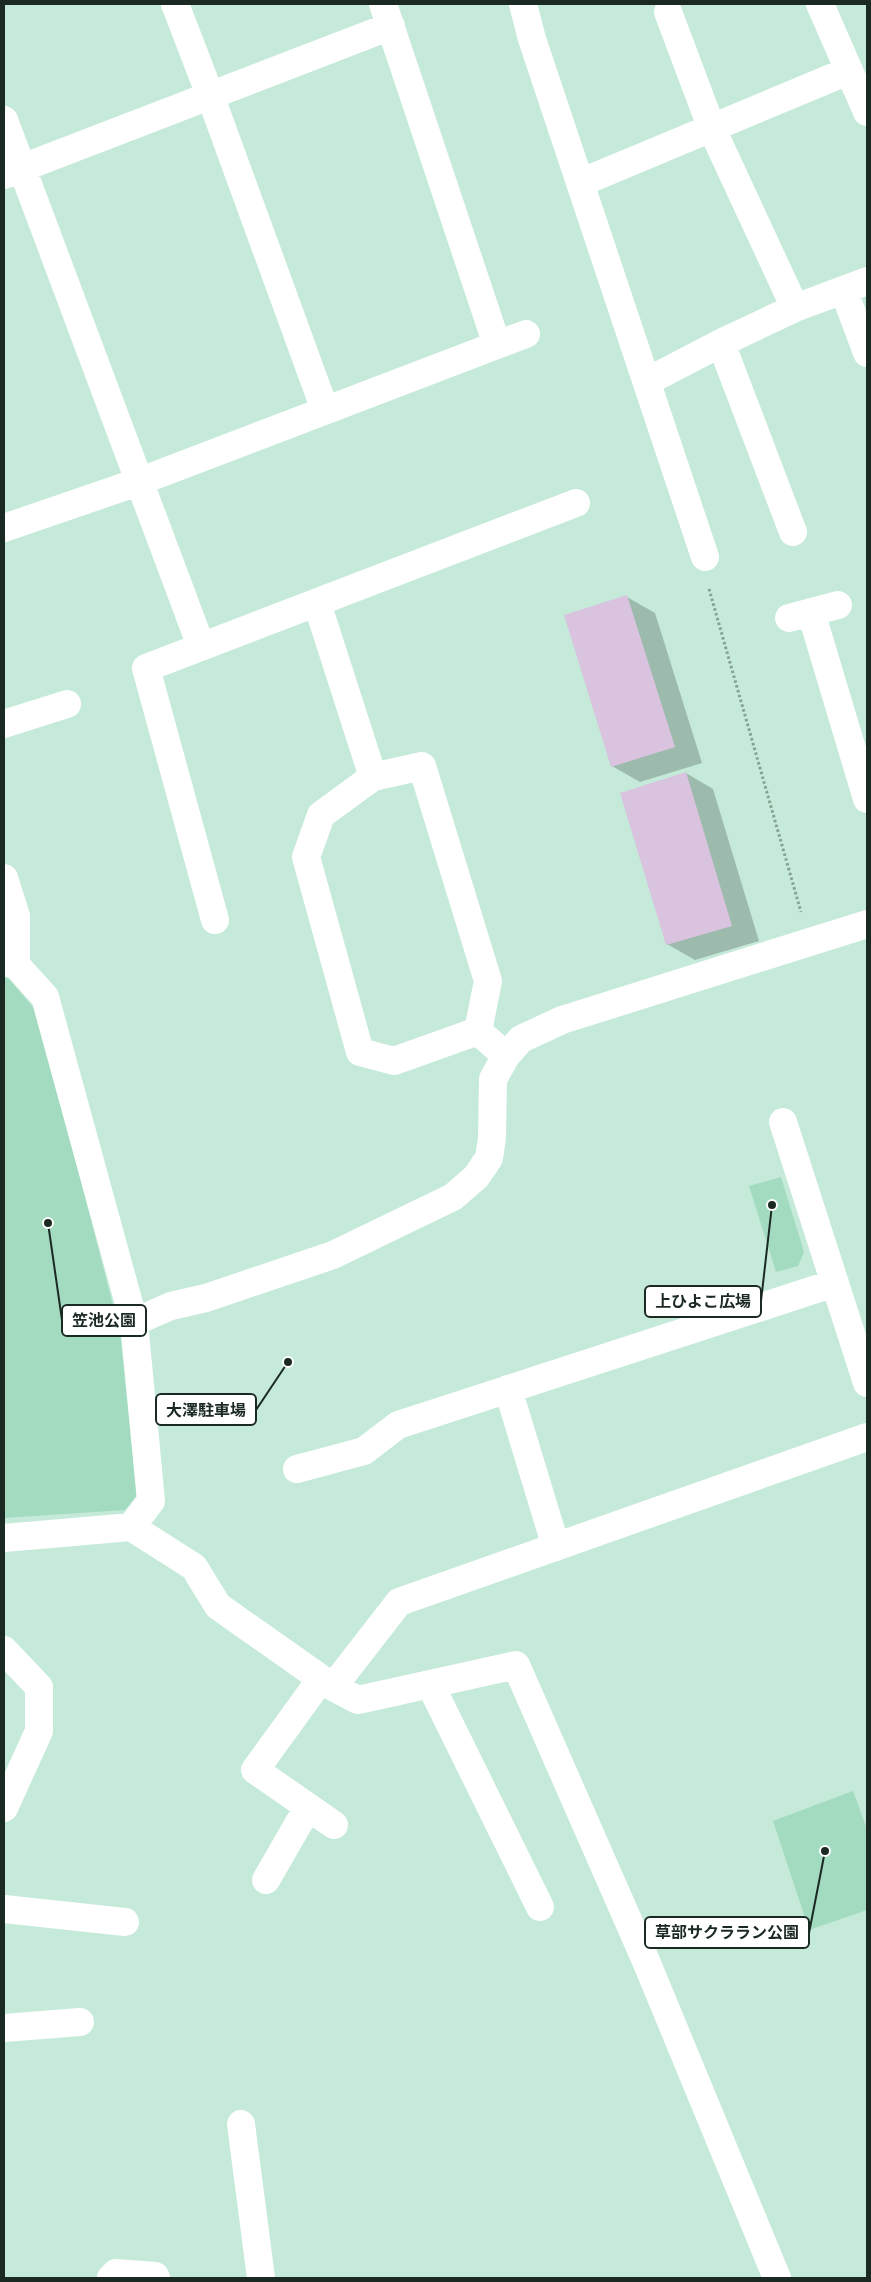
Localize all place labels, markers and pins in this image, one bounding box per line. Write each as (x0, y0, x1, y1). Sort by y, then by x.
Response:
callout: 上ひよこ広場 (645, 1286, 761, 1317)
callout: 笠池公園 (62, 1305, 146, 1336)
callout: 大澤駐車場 (156, 1394, 256, 1425)
callout: 草部サクララン公園 (645, 1917, 809, 1948)

